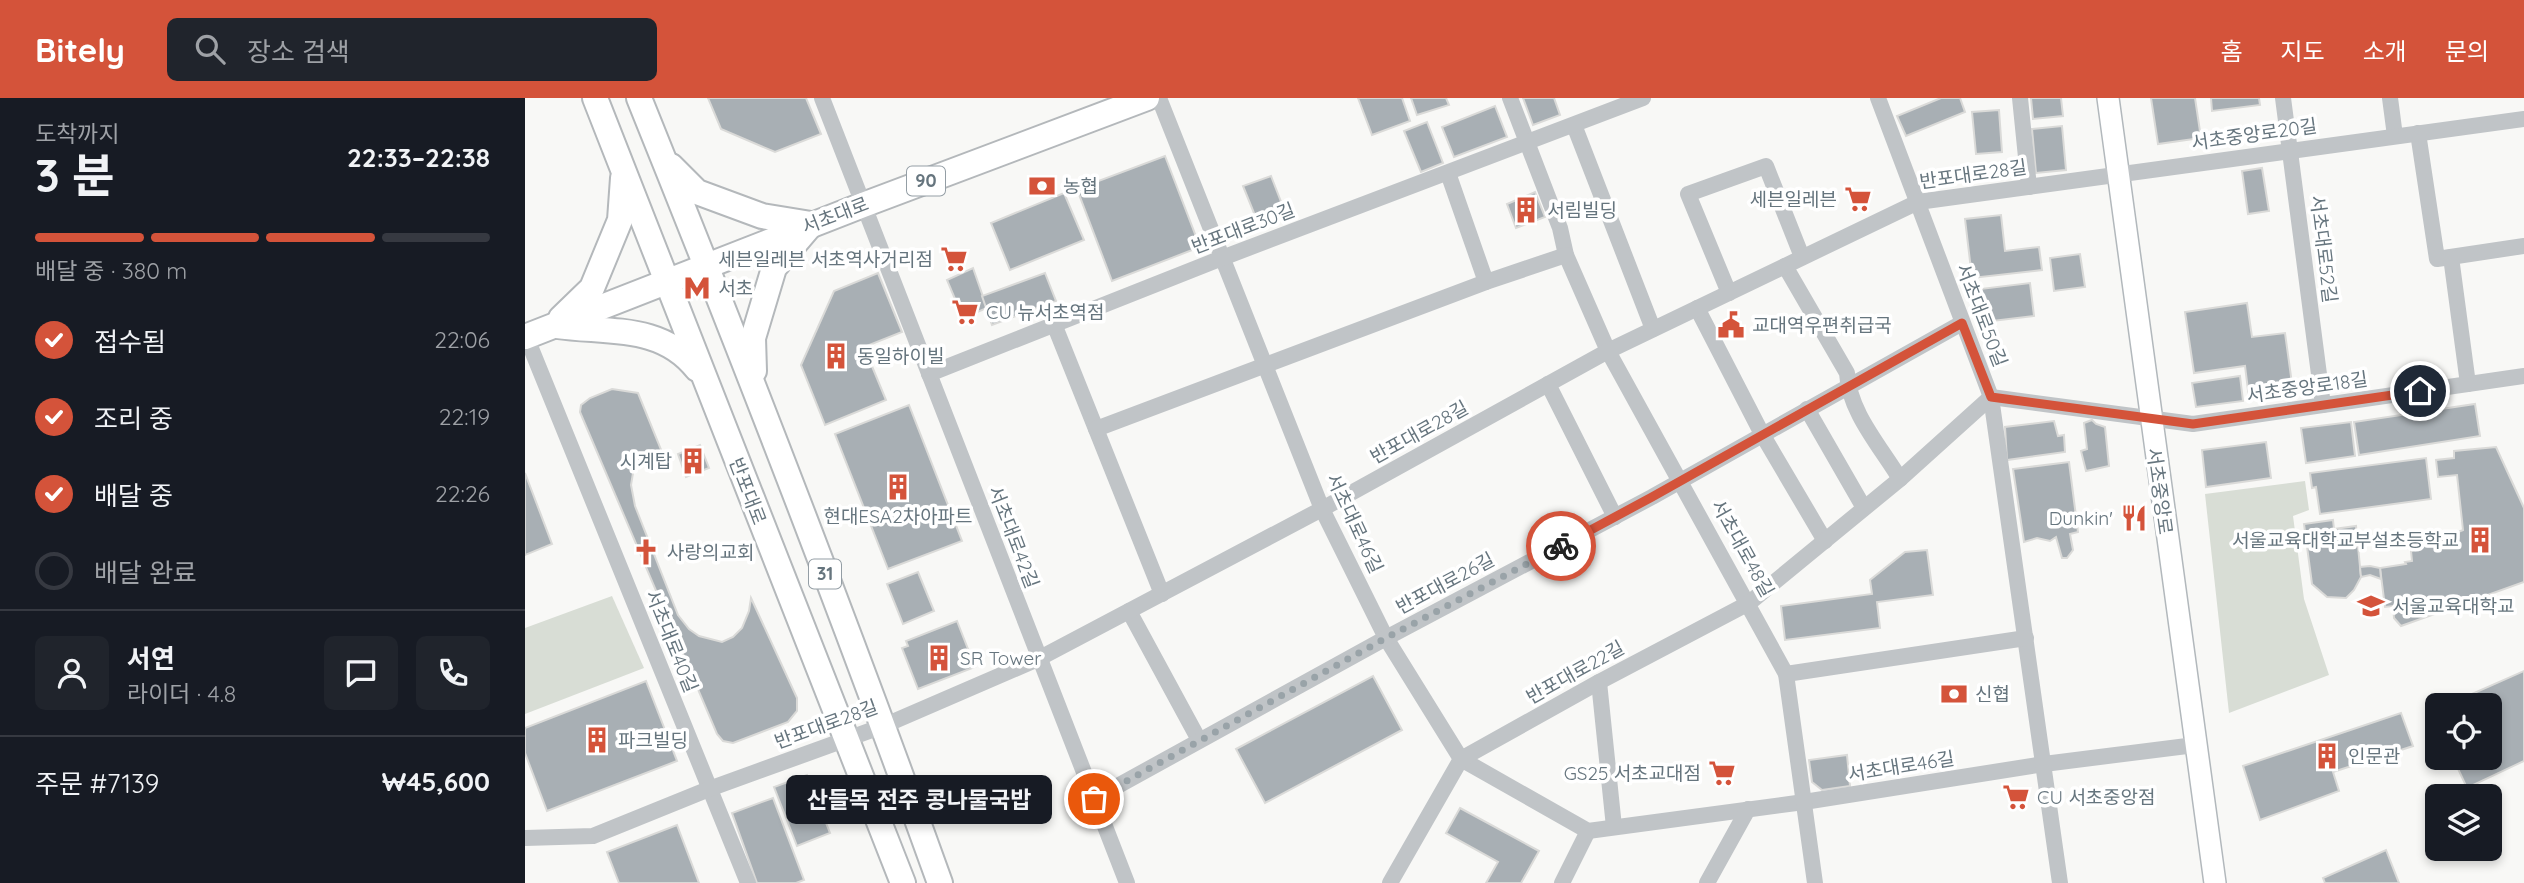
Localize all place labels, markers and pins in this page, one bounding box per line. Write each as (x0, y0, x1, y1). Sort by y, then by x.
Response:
bank icon: 농협 (1027, 171, 1057, 201)
place label: 농협 (1063, 174, 1098, 198)
supermarket icon: 세븐일레븐 (1843, 184, 1873, 214)
place label: 세븐일레븐 (1750, 187, 1837, 211)
building icon: 서림빌딩 (1511, 195, 1541, 225)
place label: 서림빌딩 (1547, 198, 1617, 222)
supermarket icon: 세븐일레븐 서초역사거리점 (939, 244, 969, 274)
place label: 세븐일레븐 서초역사거리점 (718, 247, 933, 271)
metro station icon: 서초 (682, 273, 712, 303)
place label: 서초 (718, 276, 753, 300)
supermarket icon: CU 뉴서초역점 (950, 297, 980, 327)
place label: CU 뉴서초역점 (986, 300, 1105, 324)
public building icon: 교대역우편취급국 (1716, 310, 1746, 340)
place label: 교대역우편취급국 (1752, 313, 1892, 337)
building icon: 동일하이빌 (821, 341, 851, 371)
place label: 동일하이빌 (857, 344, 944, 368)
pin (2390, 361, 2450, 421)
building icon: 시계탑 (678, 446, 708, 476)
place label: 시계탑 (620, 449, 673, 473)
building icon: 현대ESA2차아파트 (883, 472, 913, 502)
restaurant icon: Dunkin' (2119, 503, 2149, 533)
place label: 현대ESA2차아파트 (823, 504, 973, 528)
place label: Dunkin' (2049, 506, 2113, 530)
building icon: 서울교육대학교부설초등학교 (2465, 525, 2495, 555)
place label: 서울교육대학교부설초등학교 (2232, 528, 2459, 552)
church icon: 사랑의교회 (631, 537, 661, 567)
place label: 사랑의교회 (667, 540, 754, 564)
school or university icon: 서울교육대학교 (2356, 591, 2386, 621)
place label: 서울교육대학교 (2392, 594, 2514, 618)
building icon: SR Tower (924, 643, 954, 673)
place label: SR Tower (960, 646, 1042, 670)
bank icon: 신협 (1939, 679, 1969, 709)
place label: 신협 (1975, 682, 2010, 706)
building icon: 파크빌딩 (582, 725, 612, 755)
place label: 파크빌딩 (618, 728, 688, 752)
building icon: 인문관 (2312, 741, 2342, 771)
place label: 인문관 (2348, 744, 2400, 768)
supermarket icon: GS25 서초교대점 (1707, 758, 1737, 788)
place label: GS25 서초교대점 (1564, 761, 1701, 785)
pin (1064, 769, 1124, 829)
callout: 산들목 전주 콩나물국밥 (786, 774, 1052, 824)
supermarket icon: CU 서초중앙점 (2001, 782, 2031, 812)
place label: CU 서초중앙점 (2037, 785, 2156, 809)

